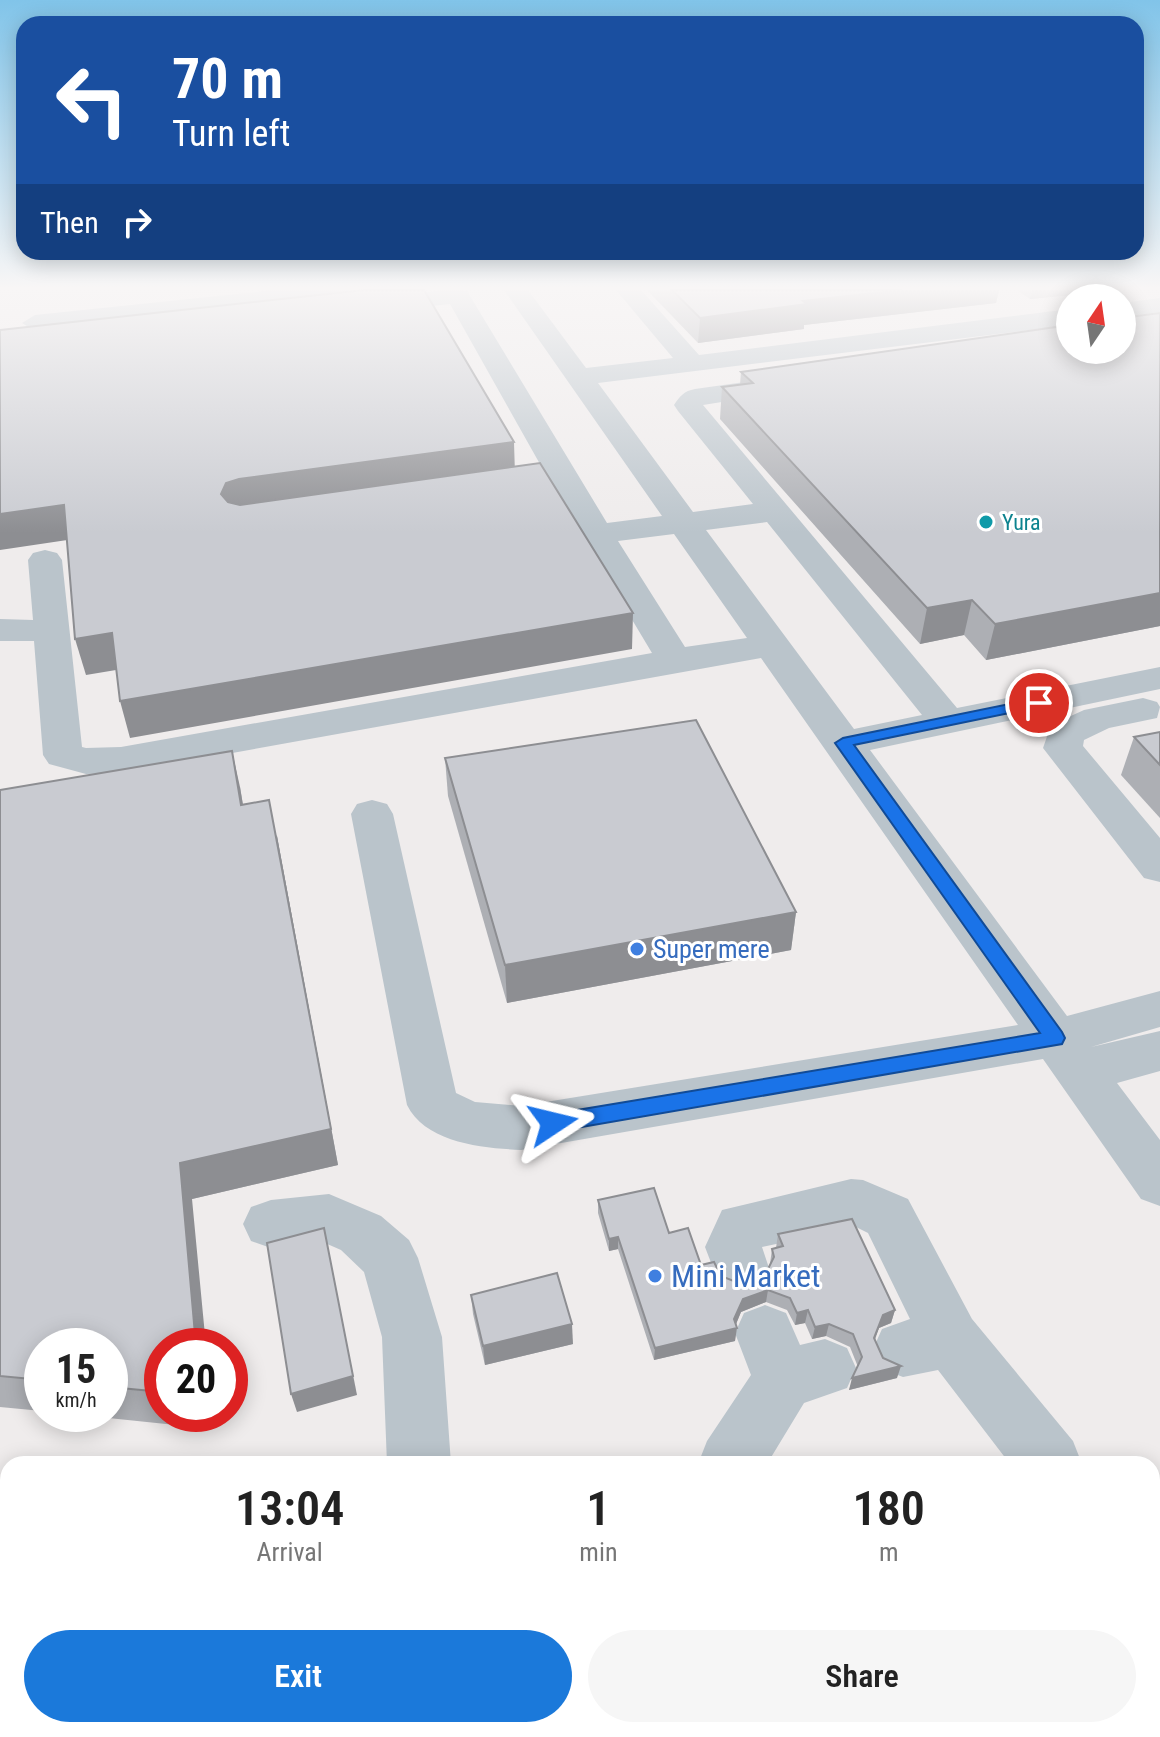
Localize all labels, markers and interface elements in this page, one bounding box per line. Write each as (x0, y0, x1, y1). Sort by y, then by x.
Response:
text: 70 m (172, 46, 283, 112)
icon: left (40, 48, 144, 152)
text: Turn left (172, 113, 290, 155)
icon: right (115, 200, 159, 244)
text: Then (40, 205, 99, 240)
north arrow (1056, 284, 1136, 364)
map controls (1056, 284, 1136, 364)
place label: Yura (1002, 510, 1041, 535)
marker: Yura (977, 513, 995, 531)
pin (1005, 669, 1073, 737)
icon: arrive (1017, 681, 1061, 725)
place label: Super mere (653, 934, 770, 964)
marker: Super mere (628, 940, 646, 958)
position arrow (511, 1081, 595, 1165)
place label: Mini Market (671, 1257, 821, 1295)
marker: Mini Market (646, 1267, 664, 1285)
speed limit sign: 20 (144, 1328, 248, 1432)
text: 15 (56, 1346, 96, 1393)
text: km/h (55, 1388, 97, 1412)
text: 13:04 (235, 1480, 344, 1537)
text: 1 (586, 1480, 610, 1537)
text: 180 (853, 1480, 925, 1537)
text: Arrival (257, 1537, 323, 1567)
text: min (579, 1537, 617, 1567)
text: m (879, 1537, 899, 1567)
button: Exit (24, 1630, 572, 1722)
button: Share (588, 1630, 1136, 1722)

